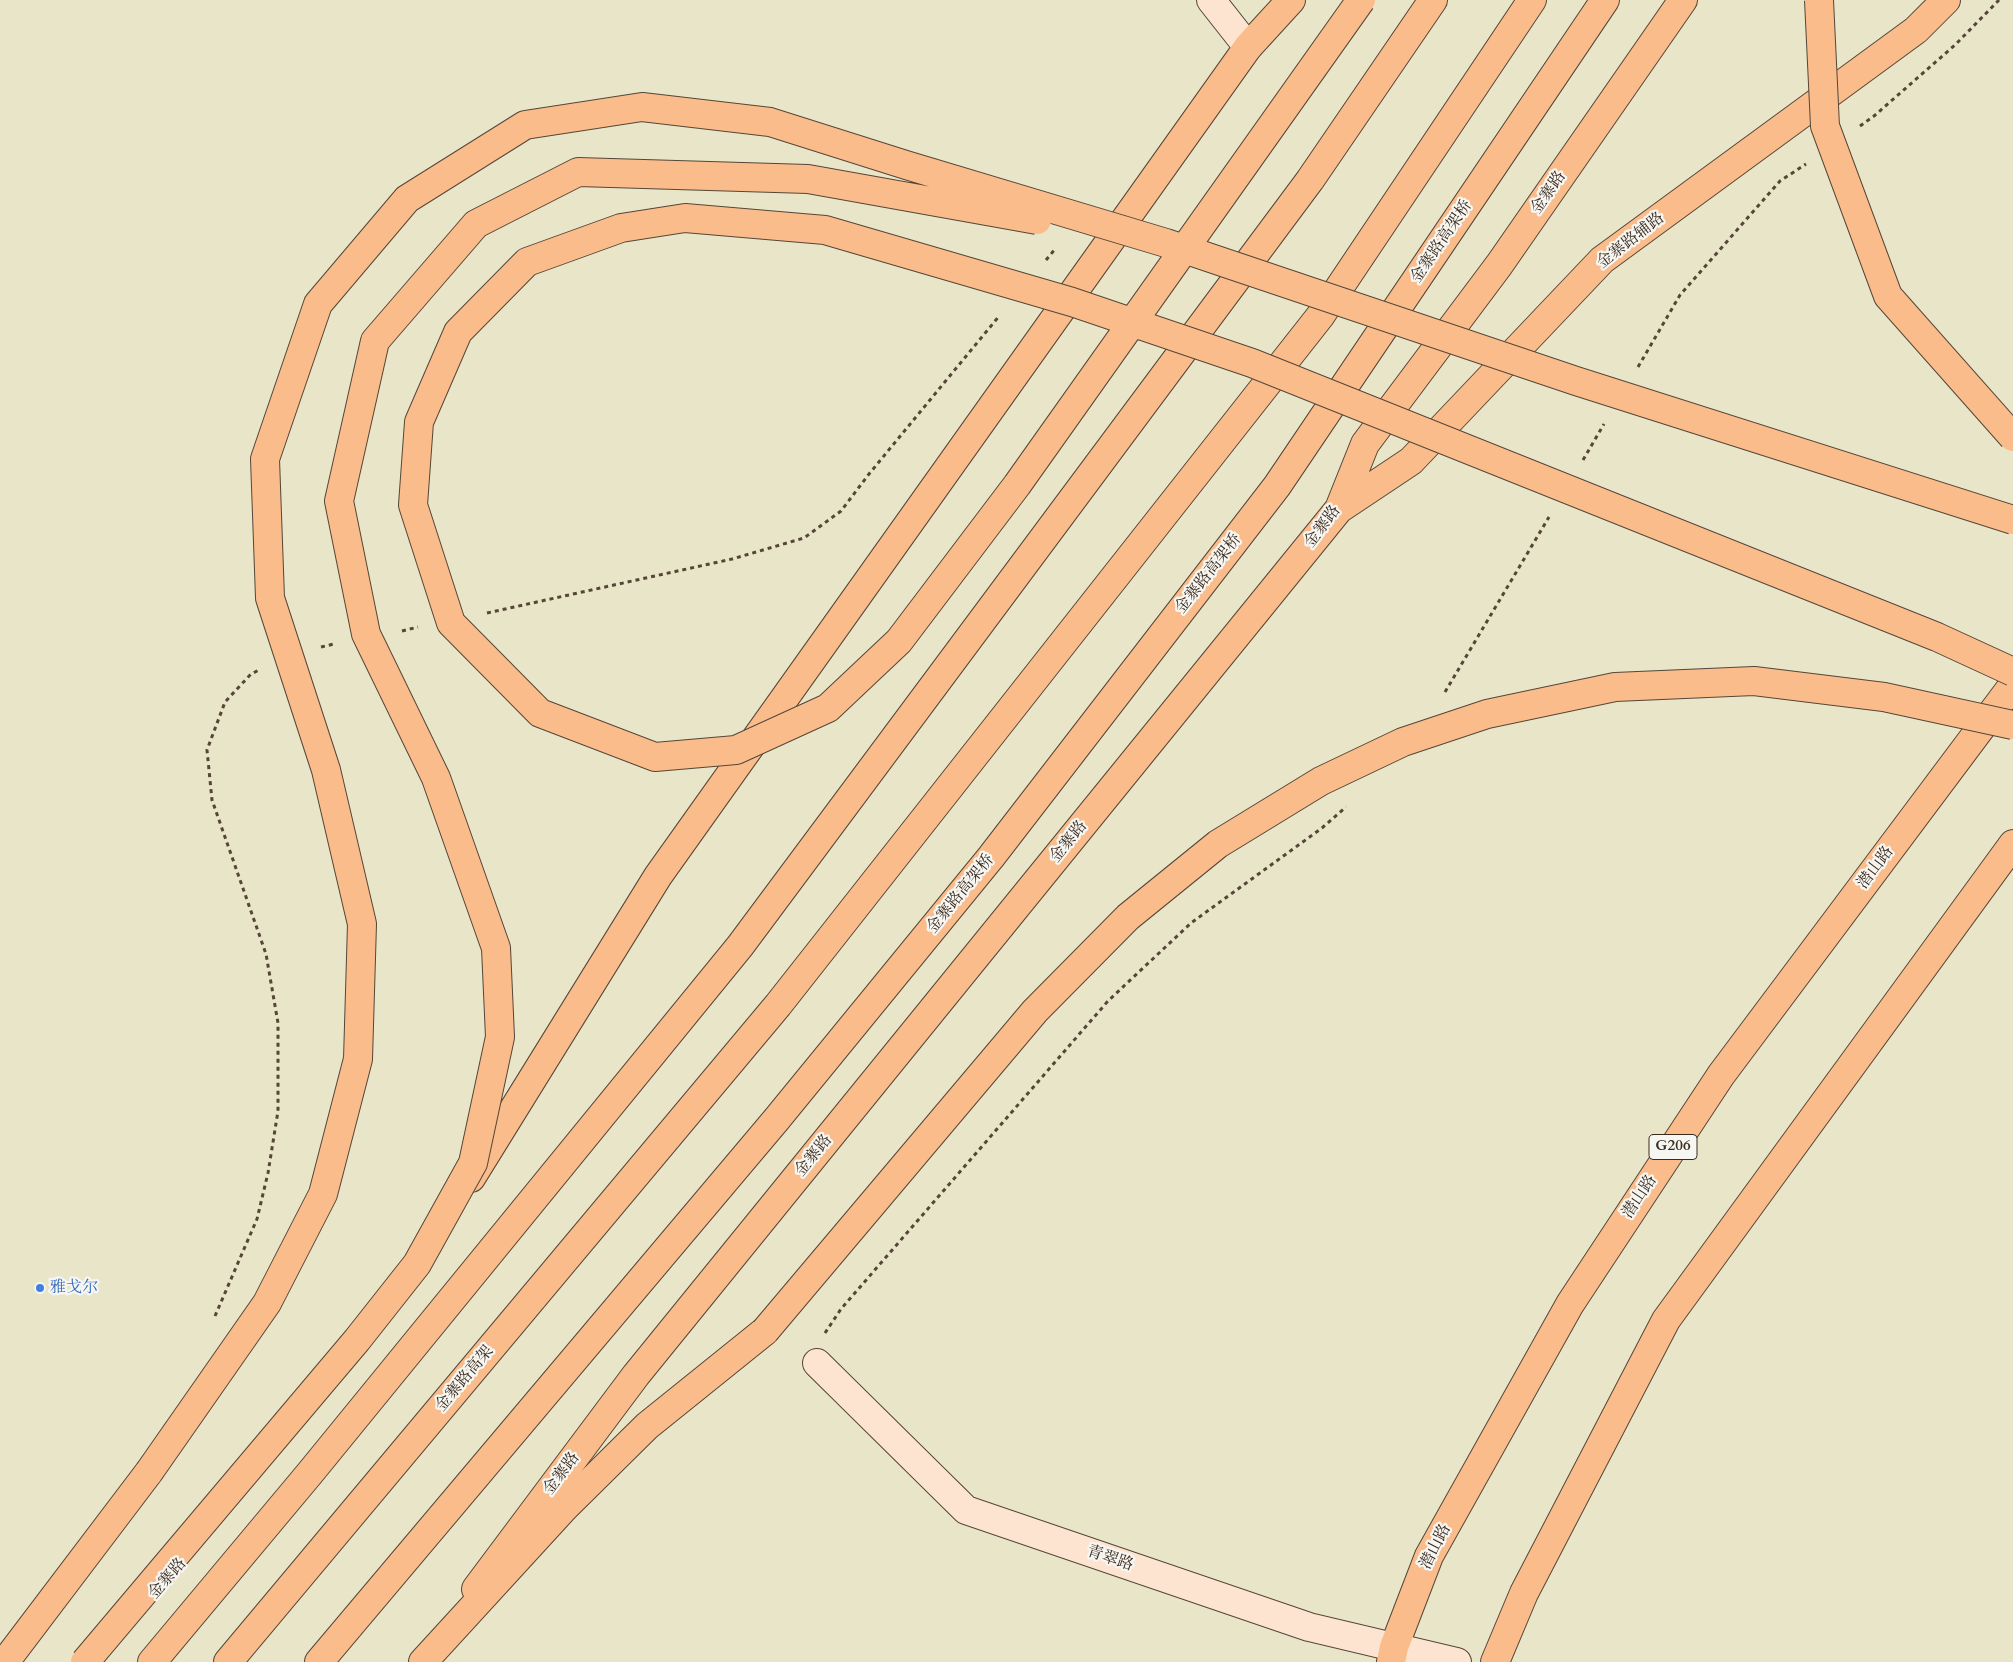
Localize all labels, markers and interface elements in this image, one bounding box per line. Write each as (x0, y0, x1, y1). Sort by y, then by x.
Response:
street label: 金寨路 (1527, 168, 1571, 218)
street label: 金寨路高架桥 (1407, 197, 1477, 287)
street label: 金寨路辅路 (1594, 209, 1668, 273)
street label: 金寨路 (1301, 502, 1345, 552)
street label: 金寨路高架桥 (1172, 530, 1246, 618)
street label: 金寨路 (1046, 817, 1092, 867)
street label: 潜山路 (1854, 843, 1898, 893)
street label: 金寨路高架桥 (923, 851, 999, 937)
street label: 金寨路 (791, 1131, 837, 1181)
road number: G206 (1649, 1134, 1697, 1160)
street label: 潜山路 (1619, 1172, 1661, 1222)
place label: 雅戈尔 (50, 1278, 98, 1298)
marker: 雅戈尔 (34, 1282, 46, 1294)
street label: 金寨路高架 (432, 1342, 498, 1416)
street label: 金寨路 (540, 1449, 584, 1499)
street label: 潜山路 (1417, 1521, 1455, 1573)
street label: 青翠路 (1084, 1542, 1136, 1576)
street label: 金寨路 (145, 1555, 191, 1603)

